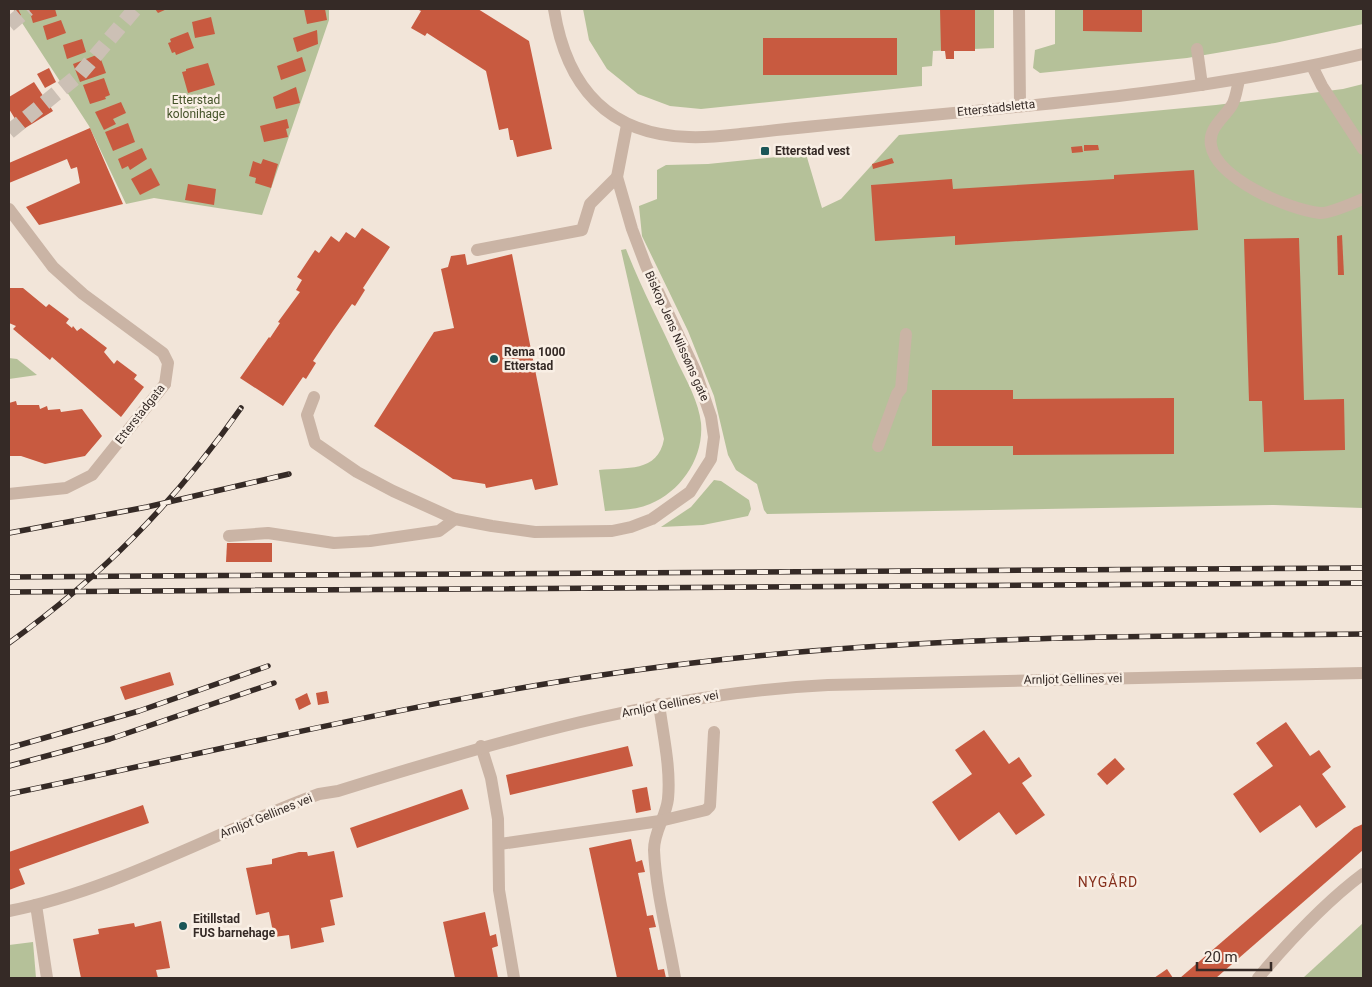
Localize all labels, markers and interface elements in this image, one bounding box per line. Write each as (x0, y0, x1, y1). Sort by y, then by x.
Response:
park label: Etterstad kolonihage (167, 93, 225, 121)
street label: Etterstadsletta (956, 97, 1036, 119)
place label: Etterstad vest (775, 144, 850, 158)
marker: Etterstad vest (759, 145, 771, 157)
street label: Biskop Jens Nilssøns gate (642, 269, 712, 403)
place label: Rema 1000 Etterstad (504, 345, 566, 373)
marker: Rema 1000 Etterstad (488, 353, 500, 365)
street label: Etterstadgata (112, 381, 168, 447)
street label: Arnljot Gellines vei (1024, 671, 1122, 687)
street label: Arnljot Gellines vei (620, 688, 720, 720)
street label: Arnljot Gellines vei (218, 791, 314, 841)
district label: NYGÅRD (1078, 873, 1138, 890)
place label: Eitillstad FUS barnehage (193, 912, 276, 940)
marker: Eitillstad FUS barnehage (177, 920, 189, 932)
scale bar (1197, 940, 1271, 972)
text: 20 m (1204, 948, 1238, 966)

